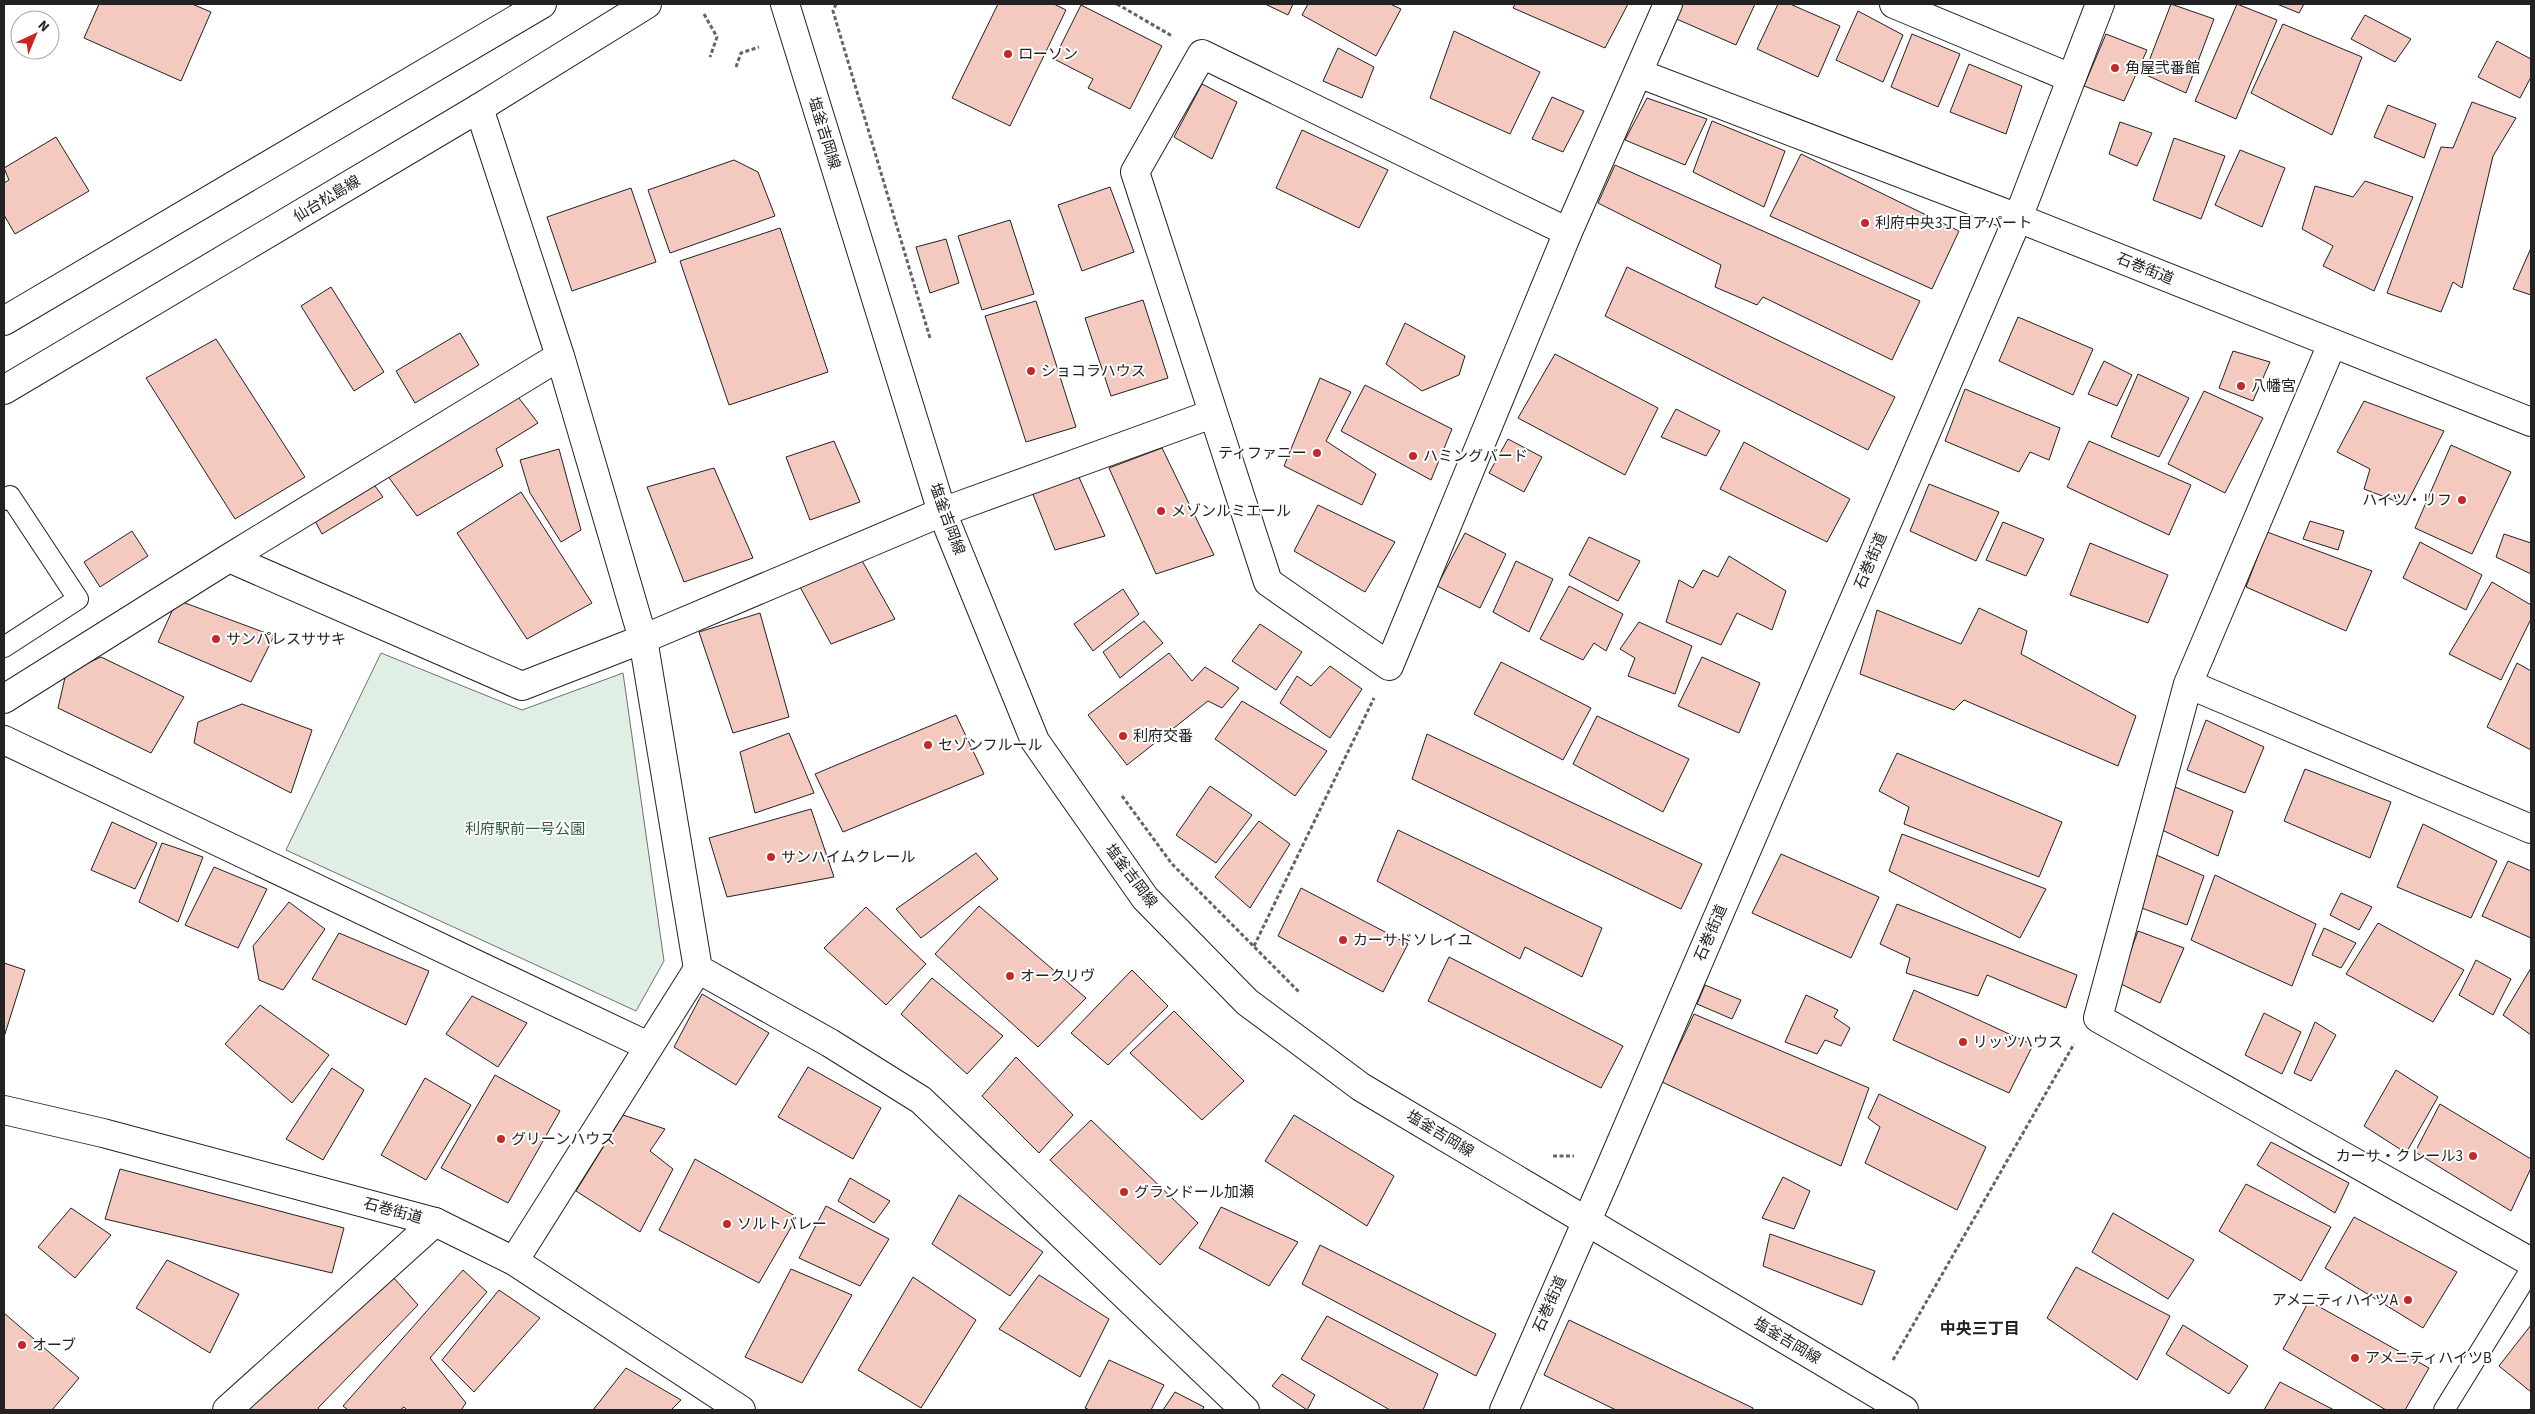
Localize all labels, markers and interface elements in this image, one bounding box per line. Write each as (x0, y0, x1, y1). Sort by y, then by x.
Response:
north arrow (10, 10, 60, 60)
text: N (33, 16, 54, 37)
place label: ローソン (1018, 44, 1078, 65)
marker: ローソン (1002, 48, 1014, 60)
place label: 角屋弐番館 (2125, 58, 2200, 79)
marker: 角屋弐番館 (2109, 62, 2121, 74)
street label: 塩釜吉岡線 (803, 94, 845, 172)
street label: 仙台松島線 (289, 171, 365, 227)
place label: 利府中央3丁目アパート (1875, 213, 2032, 234)
marker: 利府中央3丁目アパート (1859, 217, 1871, 229)
street label: 石巻街道 (2113, 248, 2177, 290)
place label: ショコラハウス (1041, 361, 1146, 382)
marker: ショコラハウス (1025, 365, 1037, 377)
place label: 八幡宮 (2251, 376, 2296, 397)
marker: 八幡宮 (2235, 380, 2247, 392)
place label: ティファニー (1218, 443, 1307, 464)
place label: ハミングバード (1423, 446, 1528, 467)
marker: ティファニー (1311, 447, 1323, 459)
marker: ハミングバード (1407, 450, 1419, 462)
street label: 塩釜吉岡線 (924, 480, 970, 558)
place label: ハイツ・リフ (2362, 490, 2452, 511)
marker: ハイツ・リフ (2456, 494, 2468, 506)
place label: メゾンルミエール (1171, 501, 1291, 522)
marker: メゾンルミエール (1155, 505, 1167, 517)
street label: 石巻街道 (1850, 529, 1892, 593)
place label: サンパレスササキ (226, 629, 346, 650)
marker: サンパレスササキ (210, 633, 222, 645)
place label: 利府交番 (1133, 726, 1193, 747)
marker: 利府交番 (1117, 730, 1129, 742)
place label: セゾンフルール (938, 735, 1043, 756)
marker: セゾンフルール (922, 739, 934, 751)
park label: 利府駅前一号公園 (465, 819, 585, 840)
street label: 塩釜吉岡線 (1100, 840, 1162, 912)
place label: サンハイムクレール (781, 847, 915, 868)
marker: サンハイムクレール (765, 851, 777, 863)
street label: 石巻街道 (1690, 901, 1732, 965)
place label: カーサドソレイユ (1353, 930, 1472, 951)
marker: カーサドソレイユ (1337, 934, 1349, 946)
place label: オークリヴ (1020, 966, 1095, 987)
marker: オークリヴ (1004, 970, 1016, 982)
place label: リッツハウス (1973, 1032, 2063, 1053)
marker: リッツハウス (1957, 1036, 1969, 1048)
street label: 塩釜吉岡線 (1402, 1106, 1478, 1162)
place label: グリーンハウス (511, 1129, 615, 1150)
marker: グリーンハウス (495, 1133, 507, 1145)
place label: カーサ・クレール3 (2336, 1146, 2463, 1167)
marker: カーサ・クレール3 (2467, 1150, 2479, 1162)
place label: グランドール加瀬 (1134, 1182, 1254, 1203)
marker: グランドール加瀬 (1118, 1186, 1130, 1198)
street label: 石巻街道 (361, 1193, 425, 1229)
place label: ソルトバレー (737, 1214, 827, 1235)
marker: ソルトバレー (721, 1218, 733, 1230)
street label: 石巻街道 (1528, 1272, 1572, 1336)
place label: アメニティハイツA (2272, 1290, 2399, 1311)
marker: アメニティハイツA (2402, 1294, 2414, 1306)
street label: 塩釜吉岡線 (1749, 1313, 1825, 1369)
district label: 中央三丁目 (1940, 1318, 2020, 1340)
place label: オーブ (32, 1335, 76, 1356)
marker: オーブ (16, 1339, 28, 1351)
place label: アメニティハイツB (2365, 1348, 2492, 1369)
marker: アメニティハイツB (2349, 1352, 2361, 1364)

